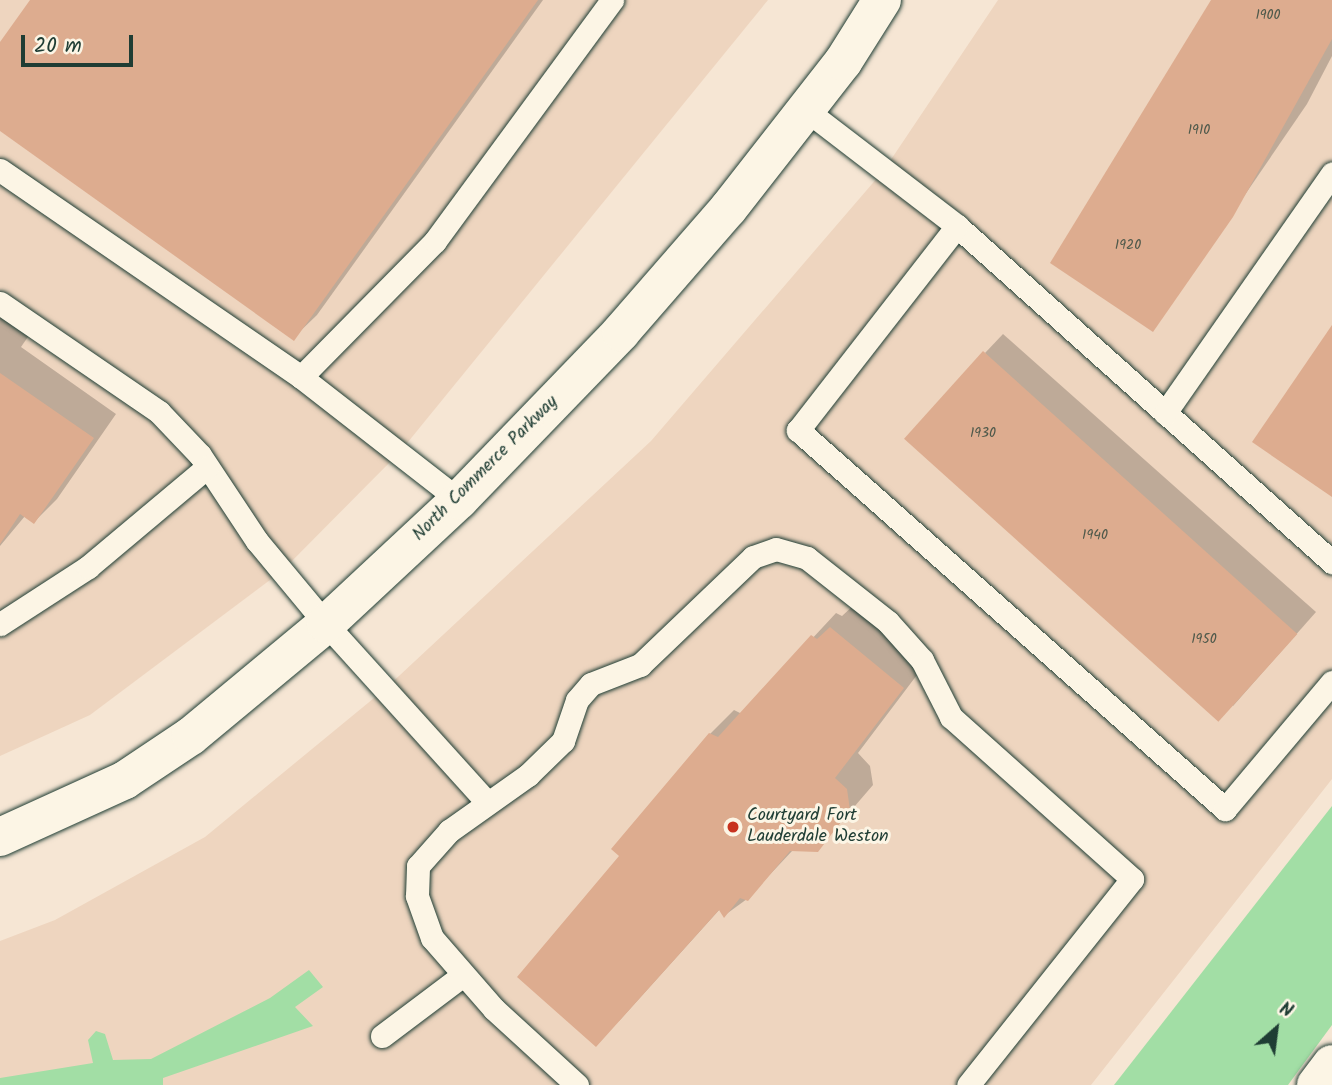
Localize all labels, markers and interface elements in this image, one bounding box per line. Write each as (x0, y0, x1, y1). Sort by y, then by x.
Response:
house number: 1900 (1255, 7, 1281, 23)
scale bar (24, 21, 136, 65)
text: 20 m (34, 30, 82, 63)
house number: 1910 (1188, 122, 1210, 138)
house number: 1920 (1115, 237, 1141, 253)
street label: North Commerce Parkway (409, 392, 563, 546)
house number: 1930 (970, 425, 996, 441)
house number: 1940 (1082, 527, 1108, 543)
house number: 1950 (1191, 631, 1217, 647)
place label: Courtyard Fort Lauderdale Weston (747, 806, 889, 848)
marker: Courtyard Fort Lauderdale Weston (725, 819, 741, 835)
north arrow (1241, 994, 1311, 1064)
text: N (1274, 994, 1298, 1027)

